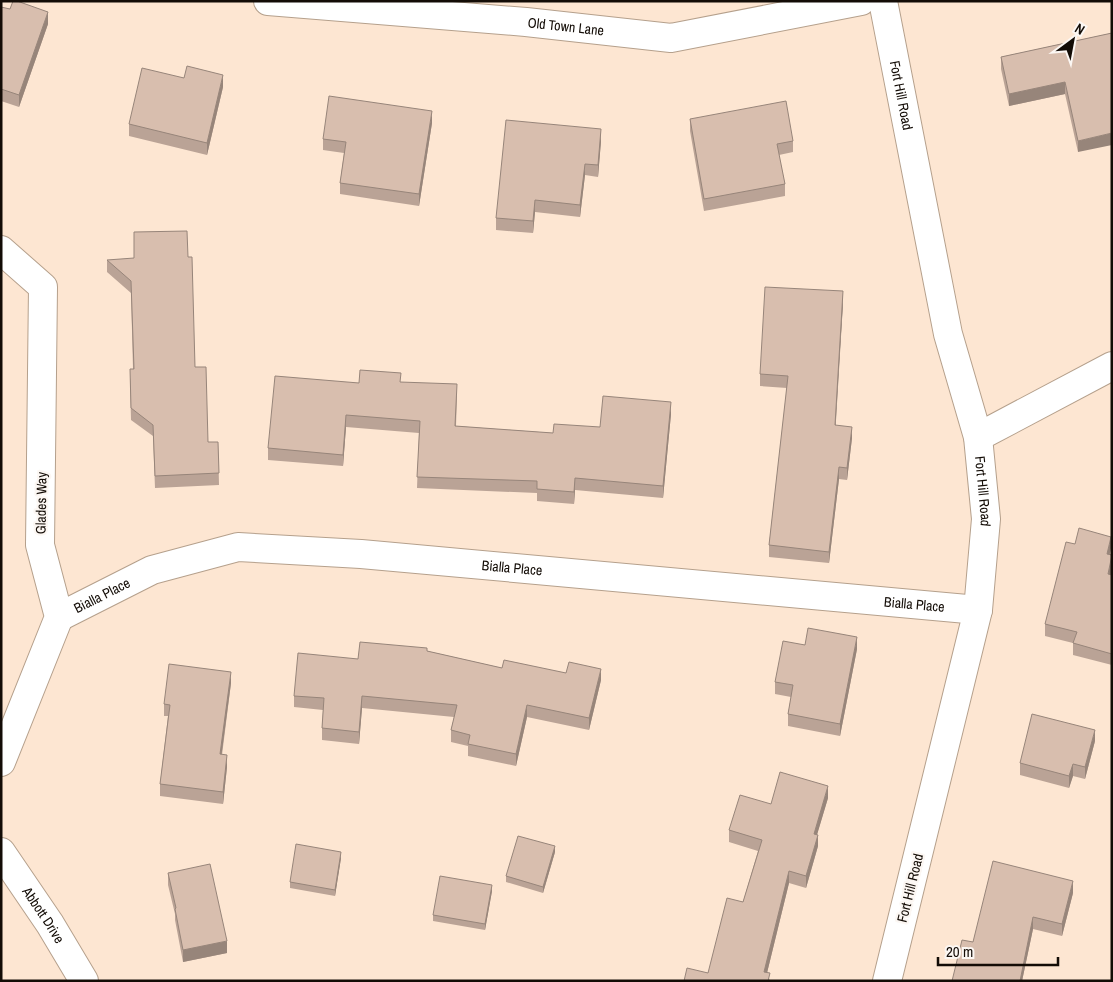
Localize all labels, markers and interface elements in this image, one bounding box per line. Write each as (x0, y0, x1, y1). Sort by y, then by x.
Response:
street label: Old Town Lane (527, 13, 605, 40)
north arrow (1048, 15, 1098, 65)
text: N (1072, 19, 1088, 39)
street label: Fort Hill Road (886, 59, 917, 131)
street label: Fort Hill Road (971, 455, 995, 527)
street label: Glades Way (31, 472, 51, 534)
street label: Bialla Place (481, 556, 543, 579)
street label: Bialla Place (71, 574, 133, 617)
street label: Bialla Place (883, 593, 945, 616)
street label: Fort Hill Road (893, 852, 927, 924)
street label: Abbott Drive (18, 883, 68, 947)
scale bar (938, 934, 1058, 966)
text: 20 m (946, 941, 973, 962)

